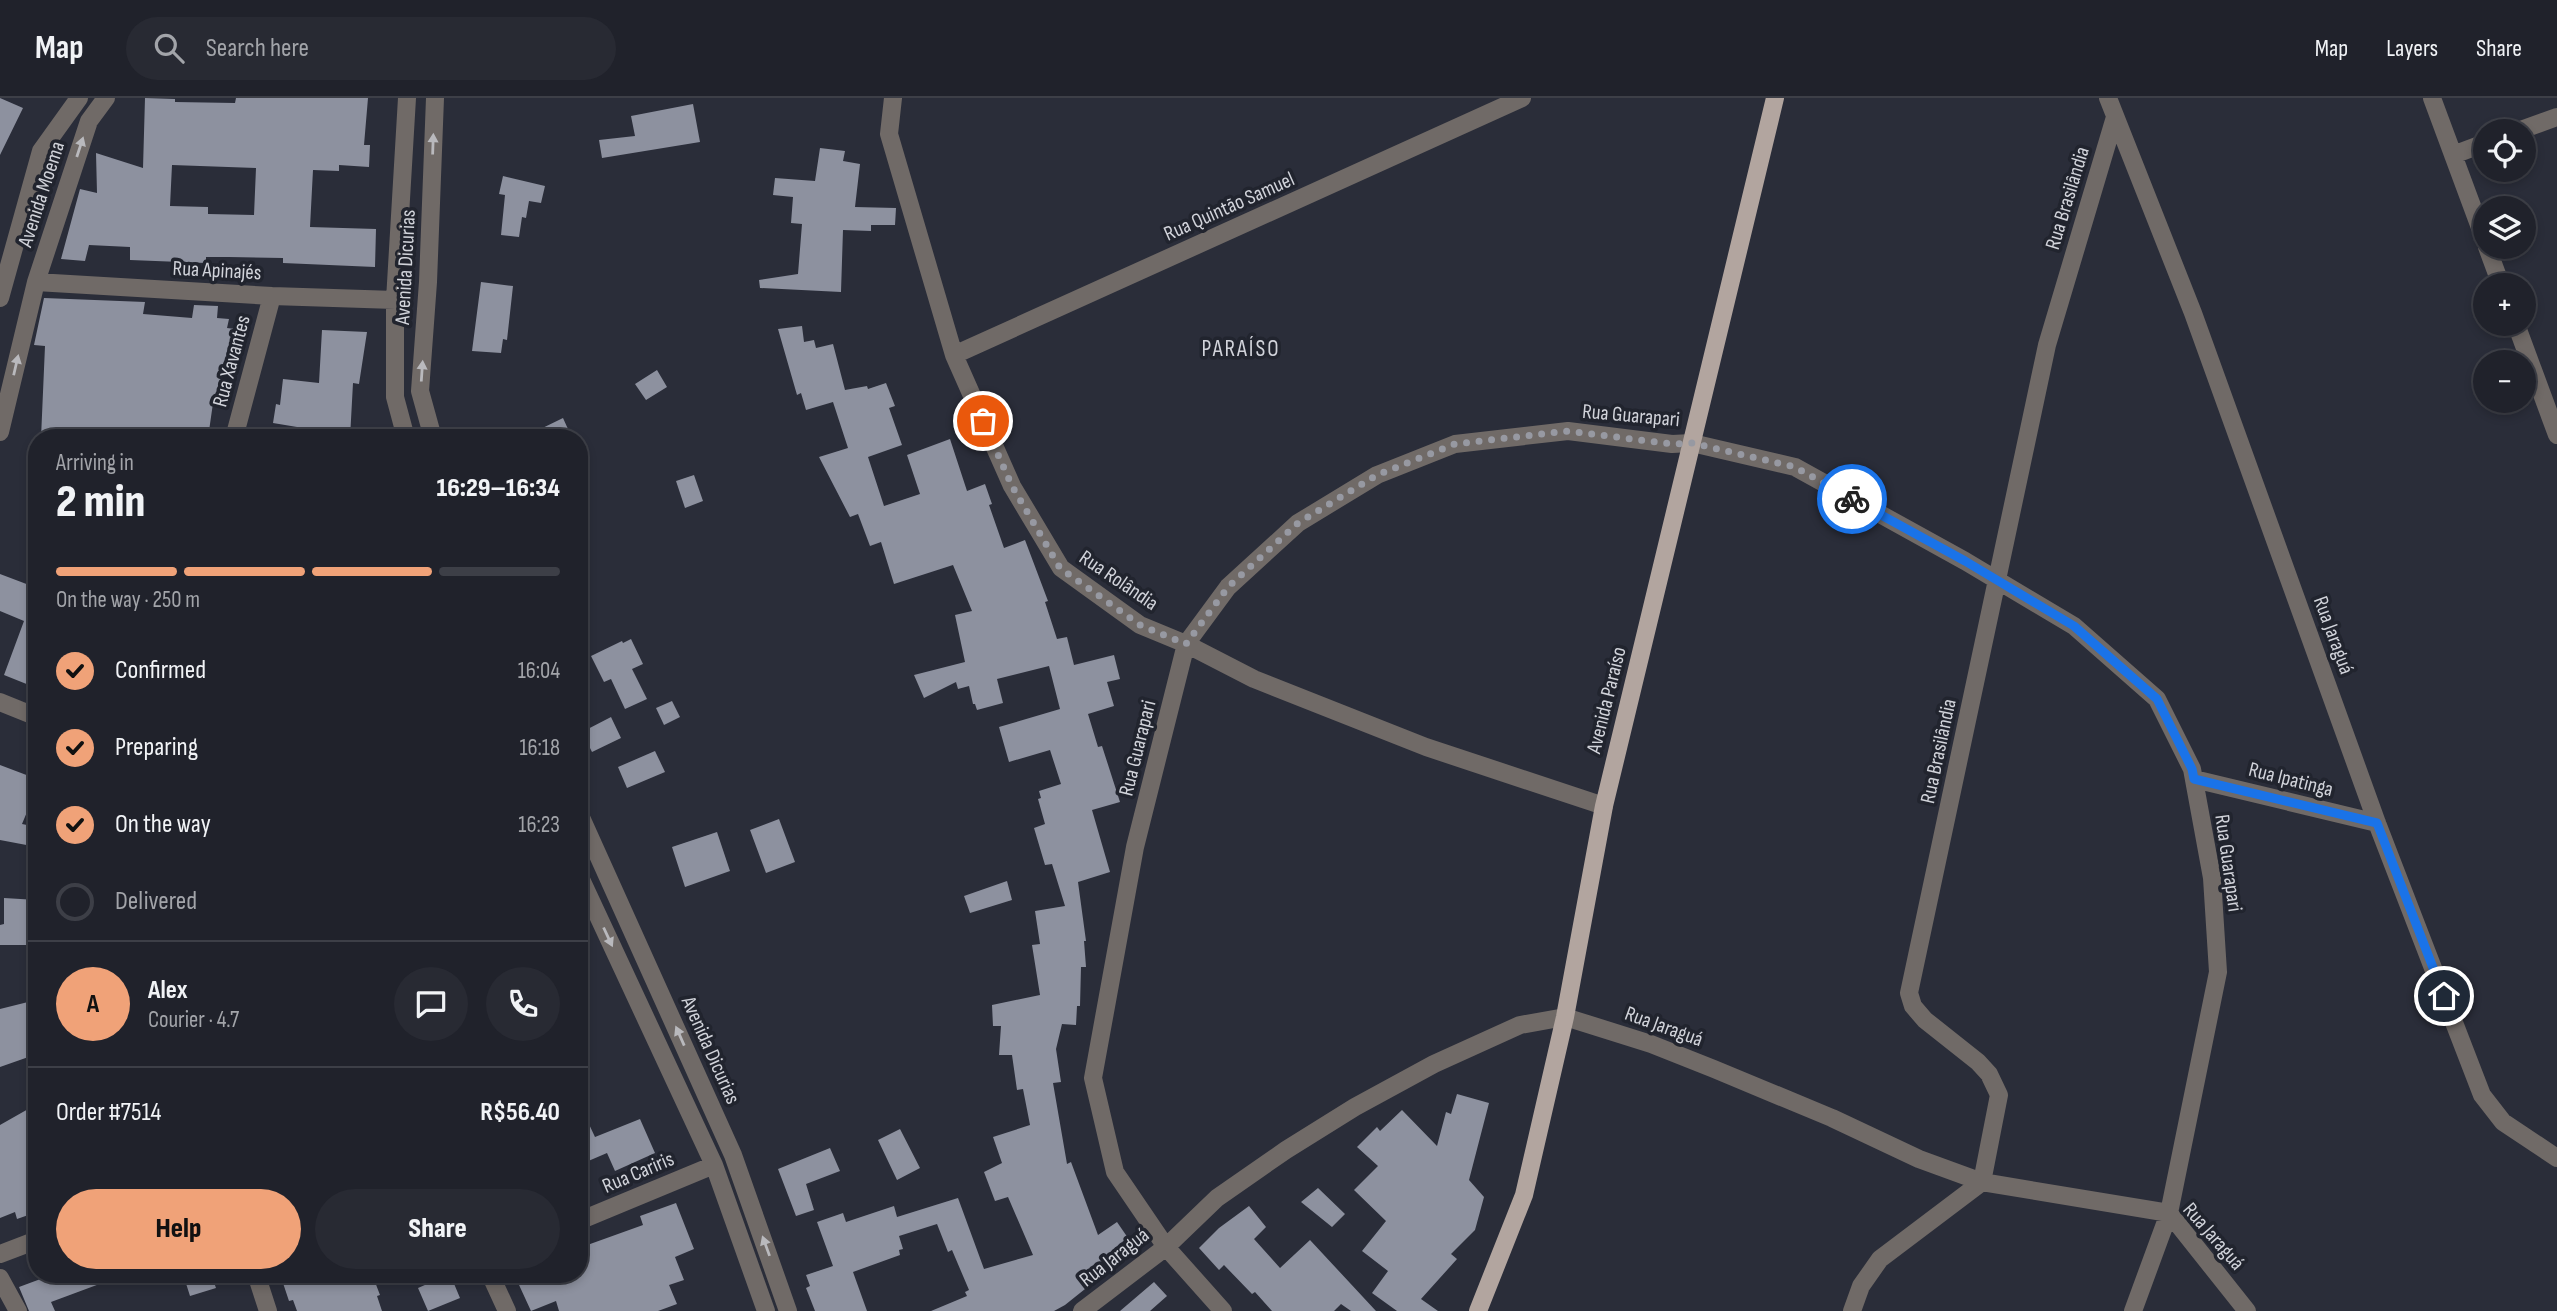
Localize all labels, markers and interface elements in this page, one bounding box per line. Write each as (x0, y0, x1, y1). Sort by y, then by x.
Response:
search box (126, 17, 616, 80)
text: Map (35, 28, 84, 68)
icon: search (150, 29, 188, 67)
text: Search here (206, 33, 309, 64)
text: Map (2315, 34, 2348, 63)
text: Layers (2386, 34, 2438, 63)
text: Share (2476, 34, 2522, 63)
map controls (2473, 119, 2536, 413)
button: locate (2473, 119, 2536, 182)
one-way arrow (428, 133, 439, 155)
one-way arrow (76, 137, 86, 158)
street label: Avenida Moema (12, 138, 70, 251)
street label: Rua Brasilândia (2040, 144, 2095, 253)
street label: Rua Quintão Samuel (1160, 167, 1298, 246)
button: layers (2473, 196, 2536, 259)
street label: Avenida Dicurias (390, 209, 421, 326)
street label: Rua Apinajés (172, 256, 262, 285)
button: + (2473, 273, 2536, 336)
street label: Rua Xavantes (207, 313, 256, 410)
district label: PARAÍSO (1201, 335, 1281, 363)
button: − (2473, 350, 2536, 413)
one-way arrow (11, 354, 22, 376)
one-way arrow (416, 360, 427, 382)
pin (953, 391, 1013, 451)
street label: Rua Guarapari (1581, 399, 1681, 432)
icon: bag (964, 402, 1002, 440)
text: Arriving in (56, 449, 134, 477)
courier (1817, 464, 1887, 534)
text: 16:29–16:34 (437, 473, 560, 504)
text: 2 min (56, 475, 145, 530)
icon: bike (1833, 480, 1871, 518)
street label: Rua Rolândia (1075, 545, 1163, 616)
text: On the way · 250 m (56, 586, 200, 614)
street label: Rua Jaraguá (2308, 593, 2359, 678)
street label: Avenida Paraíso (1581, 644, 1632, 757)
icon: check (56, 652, 94, 690)
text: Confirmed (115, 655, 206, 686)
text: 16:04 (518, 657, 560, 685)
street label: Rua Brasilândia (1915, 697, 1962, 806)
street label: Rua Guarapari (1114, 698, 1161, 799)
icon: check (56, 729, 94, 767)
text: Preparing (115, 732, 198, 763)
text: 16:18 (519, 734, 560, 762)
street label: Rua Ipatinga (2246, 757, 2336, 802)
icon: check (56, 806, 94, 844)
text: On the way (115, 809, 211, 840)
text: 16:23 (518, 811, 560, 839)
street label: Rua Guarapari (2209, 813, 2248, 913)
text: Delivered (115, 886, 197, 917)
one-way arrow (602, 927, 614, 947)
pin (2414, 966, 2474, 1026)
button: chat (394, 967, 468, 1041)
button: phone (486, 967, 560, 1041)
text: Alex (148, 975, 188, 1006)
icon: home (2425, 977, 2463, 1015)
text: A (87, 989, 99, 1020)
street label: Avenida Dicurias (675, 992, 745, 1108)
street label: Rua Jaraguá (1621, 1001, 1706, 1052)
text: Courier · 4.7 (148, 1006, 239, 1034)
one-way arrow (674, 1026, 686, 1046)
text: Order #7514 (56, 1097, 161, 1128)
text: R$56.40 (480, 1097, 560, 1128)
street label: Rua Cariris (599, 1146, 678, 1199)
button: Help (56, 1189, 301, 1269)
button: Share (315, 1189, 560, 1269)
street label: Rua Jaraguá (2178, 1197, 2250, 1275)
street label: Rua Jaraguá (1075, 1223, 1154, 1292)
one-way arrow (760, 1236, 771, 1257)

